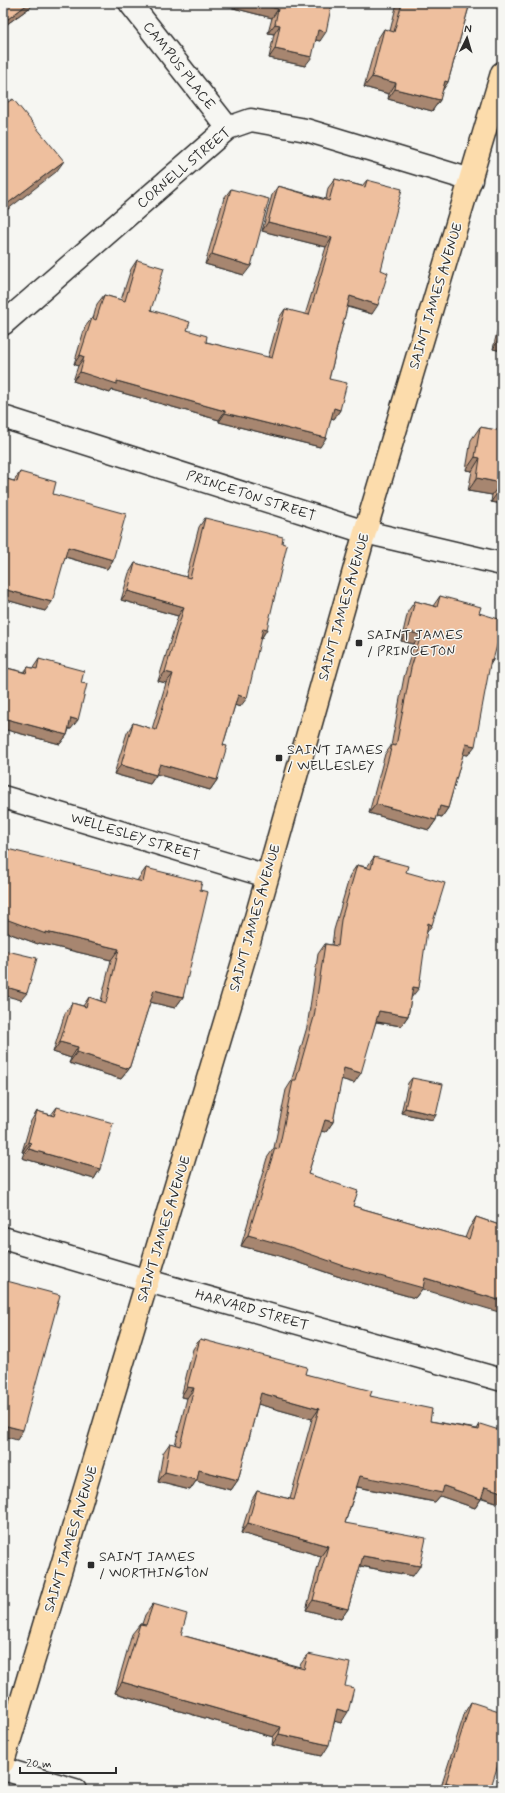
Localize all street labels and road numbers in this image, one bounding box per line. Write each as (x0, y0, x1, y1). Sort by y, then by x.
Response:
street label: CAMPUS PLACE (139, 18, 219, 114)
street label: CORNELL STREET (133, 123, 235, 213)
street label: SAINT JAMES AVENUE (405, 220, 467, 372)
street label: PRINCETON STREET (184, 467, 318, 525)
street label: SAINT JAMES AVENUE (314, 531, 374, 683)
street label: WELLESLEY STREET (68, 809, 202, 865)
street label: SAINT JAMES AVENUE (225, 842, 285, 994)
street label: SAINT JAMES AVENUE (133, 1153, 195, 1305)
street label: HARVARD STREET (193, 1285, 311, 1335)
street label: SAINT JAMES AVENUE (40, 1463, 102, 1615)

